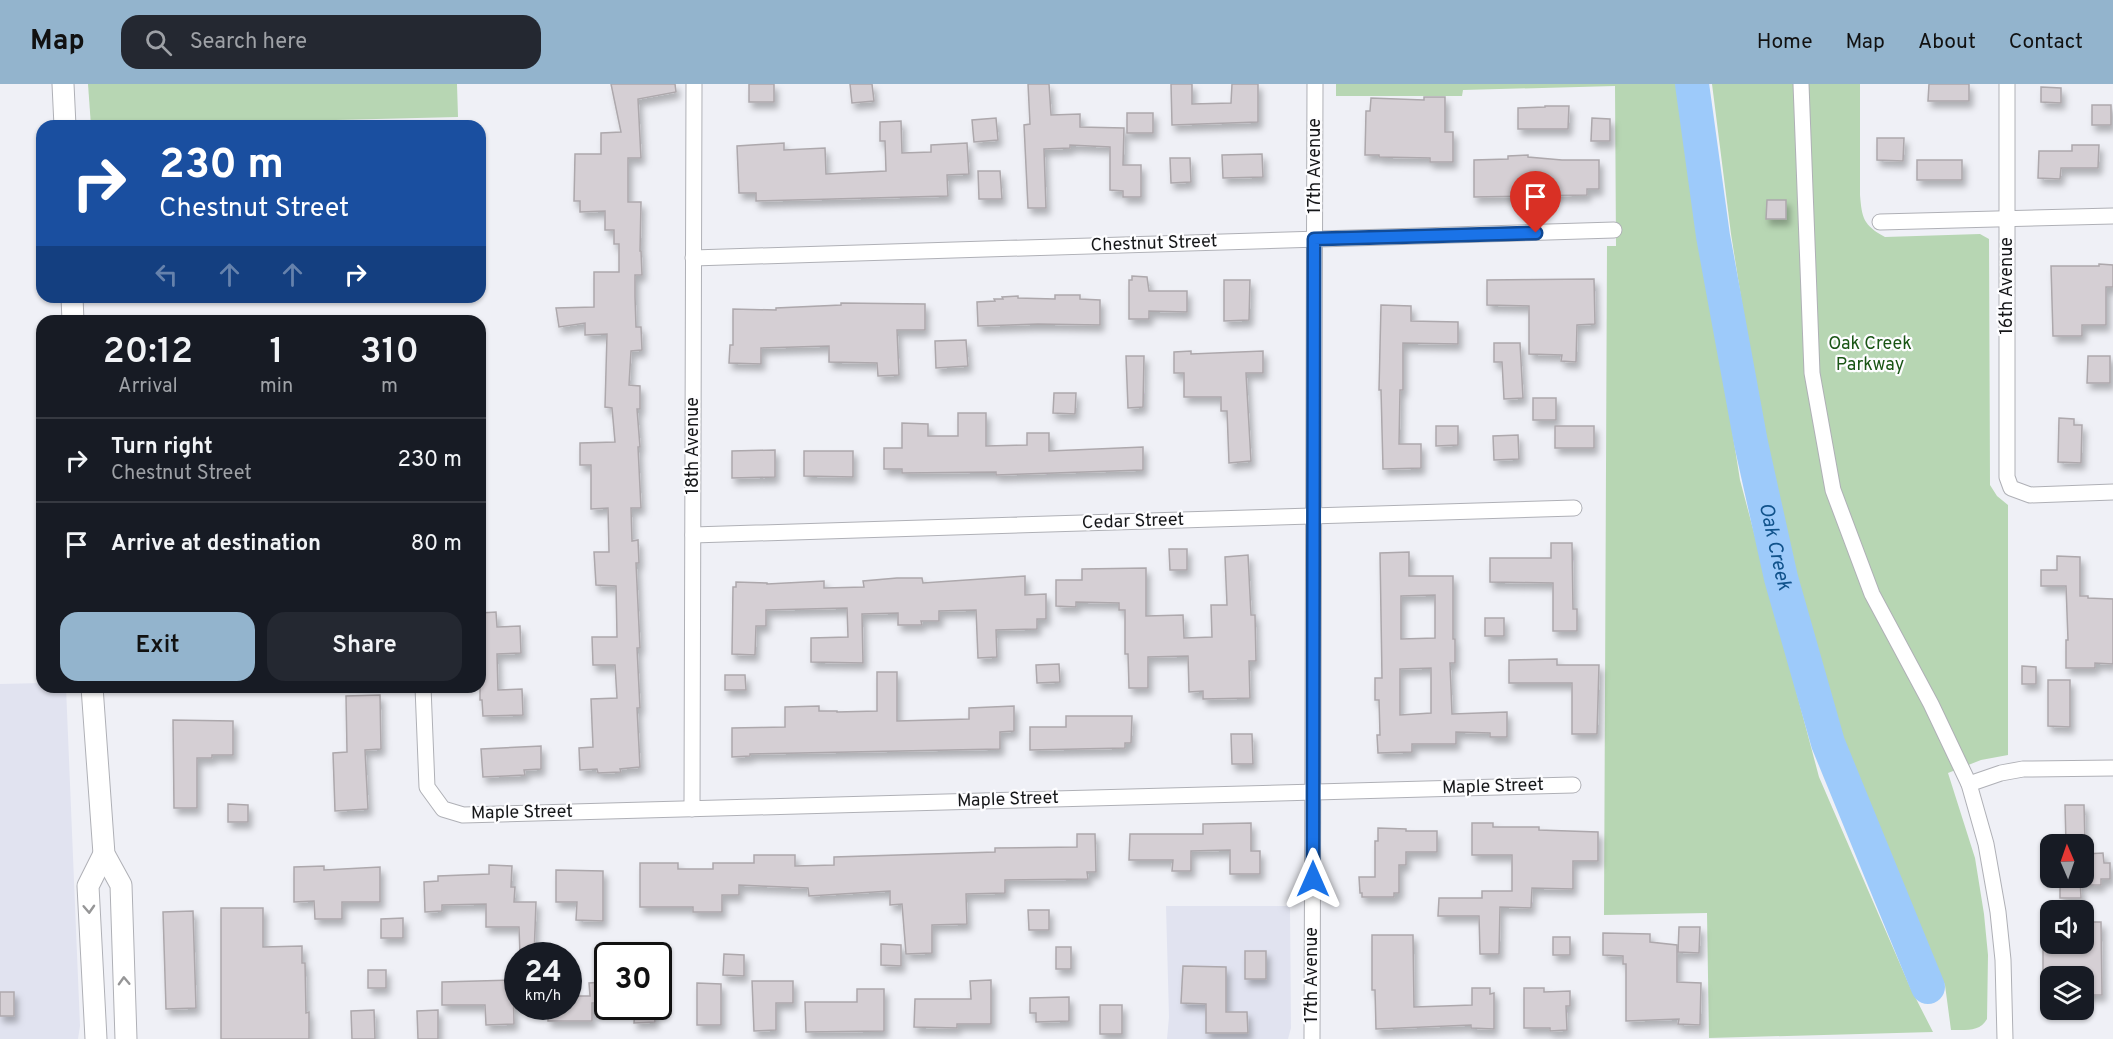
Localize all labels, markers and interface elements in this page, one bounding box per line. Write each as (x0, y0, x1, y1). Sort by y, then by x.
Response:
search box (121, 15, 541, 69)
text: Map (30, 24, 85, 60)
icon: search (142, 26, 175, 59)
text: Search here (190, 29, 307, 56)
text: Home (1757, 29, 1813, 56)
text: Map (1846, 29, 1885, 56)
text: About (1918, 29, 1976, 56)
text: Contact (2009, 29, 2083, 56)
street label: 17th Avenue (1304, 118, 1327, 214)
text: 230 m (159, 140, 284, 193)
icon: right (60, 144, 138, 222)
pin (1510, 171, 1561, 233)
icon: arrive (1519, 180, 1552, 213)
text: Chestnut Street (159, 192, 349, 226)
street label: Chestnut Street (1090, 230, 1218, 258)
street label: 16th Avenue (1996, 237, 2019, 335)
icon: left (150, 258, 183, 291)
icon: ahead (213, 258, 246, 291)
icon: ahead (276, 258, 309, 291)
icon: right (339, 258, 372, 291)
text: 20:12 (103, 330, 193, 376)
text: 1 (269, 330, 284, 376)
text: 310 (360, 330, 419, 376)
park label: Oak Creek Parkway (1828, 333, 1912, 377)
text: Arrival (118, 374, 178, 400)
text: min (260, 374, 293, 400)
text: m (381, 374, 398, 400)
street label: 18th Avenue (682, 397, 705, 495)
text: Turn right (111, 434, 213, 461)
icon: right (60, 444, 93, 477)
text: 230 m (398, 447, 462, 474)
text: Chestnut Street (111, 461, 252, 487)
water label: Oak Creek (1752, 500, 1797, 594)
street label: Cedar Street (1081, 509, 1185, 535)
icon: arrive (60, 528, 93, 561)
text: Arrive at destination (111, 531, 321, 558)
text: 80 m (411, 531, 462, 558)
button: Exit (60, 612, 255, 681)
button: Share (267, 612, 462, 681)
street label: Maple Street (1442, 774, 1544, 800)
street label: Maple Street (957, 787, 1059, 813)
street label: Maple Street (471, 801, 573, 825)
north arrow (2040, 834, 2094, 888)
map controls (2040, 834, 2094, 1020)
position arrow (1281, 847, 1345, 911)
button: sound (2040, 900, 2094, 954)
one-way arrow (83, 904, 96, 913)
street label: 17th Avenue (1301, 927, 1324, 1023)
speed limit sign: 30 (594, 942, 672, 1020)
text: 24 (524, 955, 562, 992)
button: layers (2040, 966, 2094, 1020)
one-way arrow (118, 976, 130, 985)
text: km/h (525, 987, 561, 1006)

